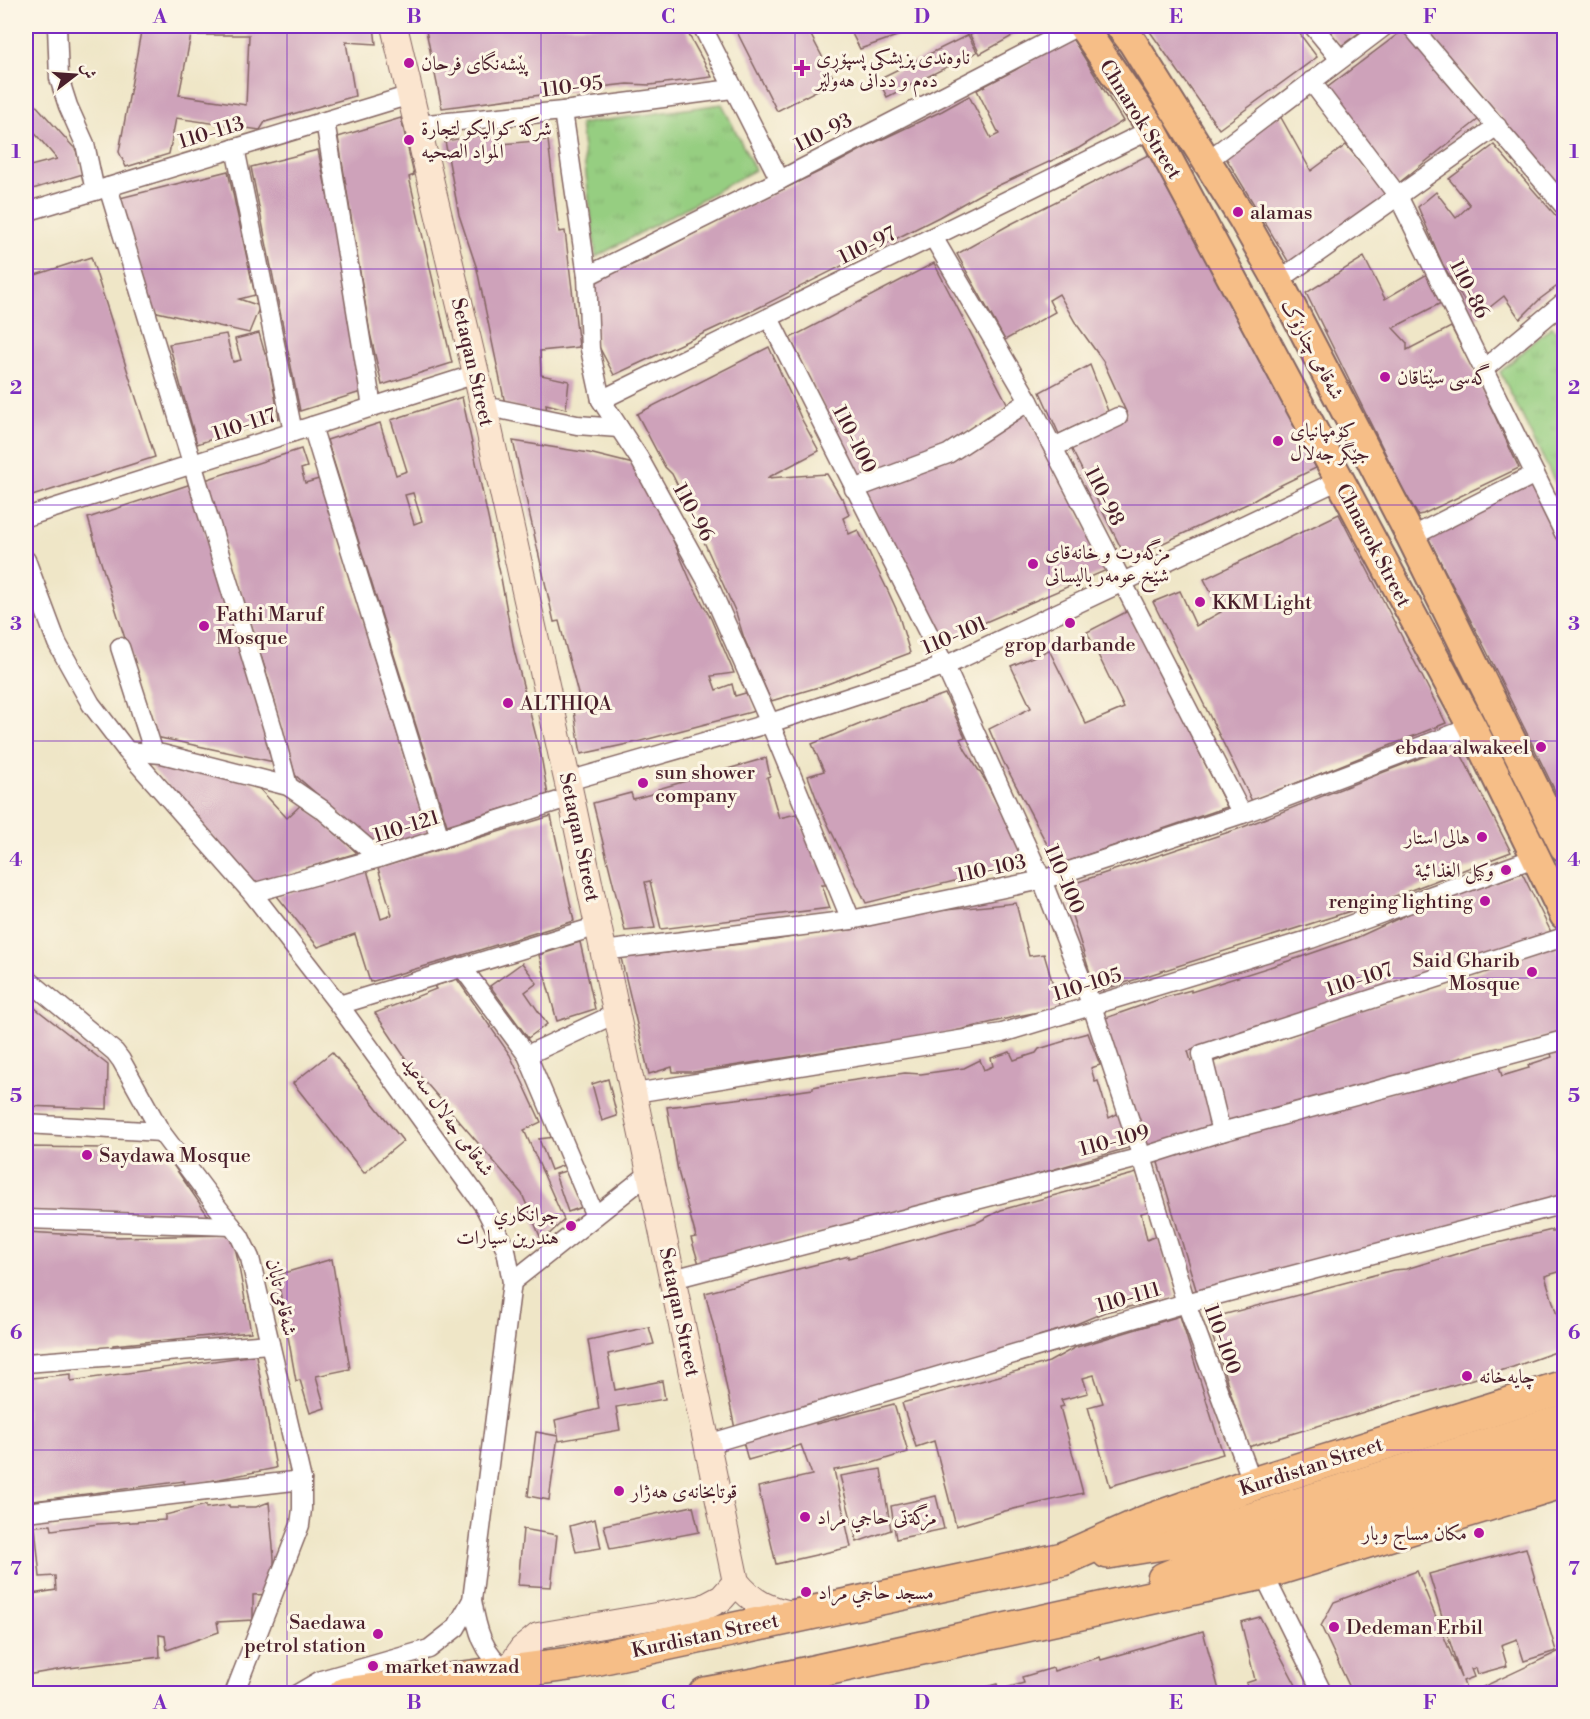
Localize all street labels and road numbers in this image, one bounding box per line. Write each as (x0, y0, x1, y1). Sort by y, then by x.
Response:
street label: Chnarok Street (1093, 55, 1186, 184)
street label: 110-95 (540, 71, 604, 104)
street label: 110-93 (791, 108, 857, 158)
street label: 110-113 (176, 112, 247, 155)
street label: 110-97 (835, 222, 900, 271)
street label: 110-86 (1443, 256, 1494, 323)
street label: شەقامی چنارۆک (1275, 295, 1349, 404)
street label: Setaqan Street (445, 296, 498, 429)
street label: 110-100 (826, 402, 881, 478)
street label: 110-117 (210, 403, 279, 447)
street label: 110-98 (1078, 463, 1129, 530)
street label: 110-96 (667, 479, 719, 546)
street label: Chnarok Street (1330, 480, 1416, 612)
street label: 110-101 (919, 612, 991, 661)
street label: Setaqan Street (553, 771, 604, 904)
street label: 110-121 (370, 805, 443, 849)
street label: 110-100 (1038, 841, 1089, 918)
street label: 110-103 (954, 850, 1028, 889)
street label: 110-107 (1323, 958, 1396, 1003)
street label: 110-105 (1050, 963, 1125, 1008)
street label: شەقامی جەلال سەعید (395, 1052, 499, 1182)
street label: 110-109 (1076, 1120, 1152, 1163)
street label: Setaqan Street (653, 1246, 704, 1379)
street label: شەقامی تابان (259, 1256, 302, 1339)
street label: 110-111 (1093, 1277, 1164, 1319)
street label: 110-100 (1197, 1301, 1246, 1378)
street label: Kurdistan Street (1236, 1432, 1386, 1502)
street label: Kurdistan Street (630, 1609, 781, 1664)

